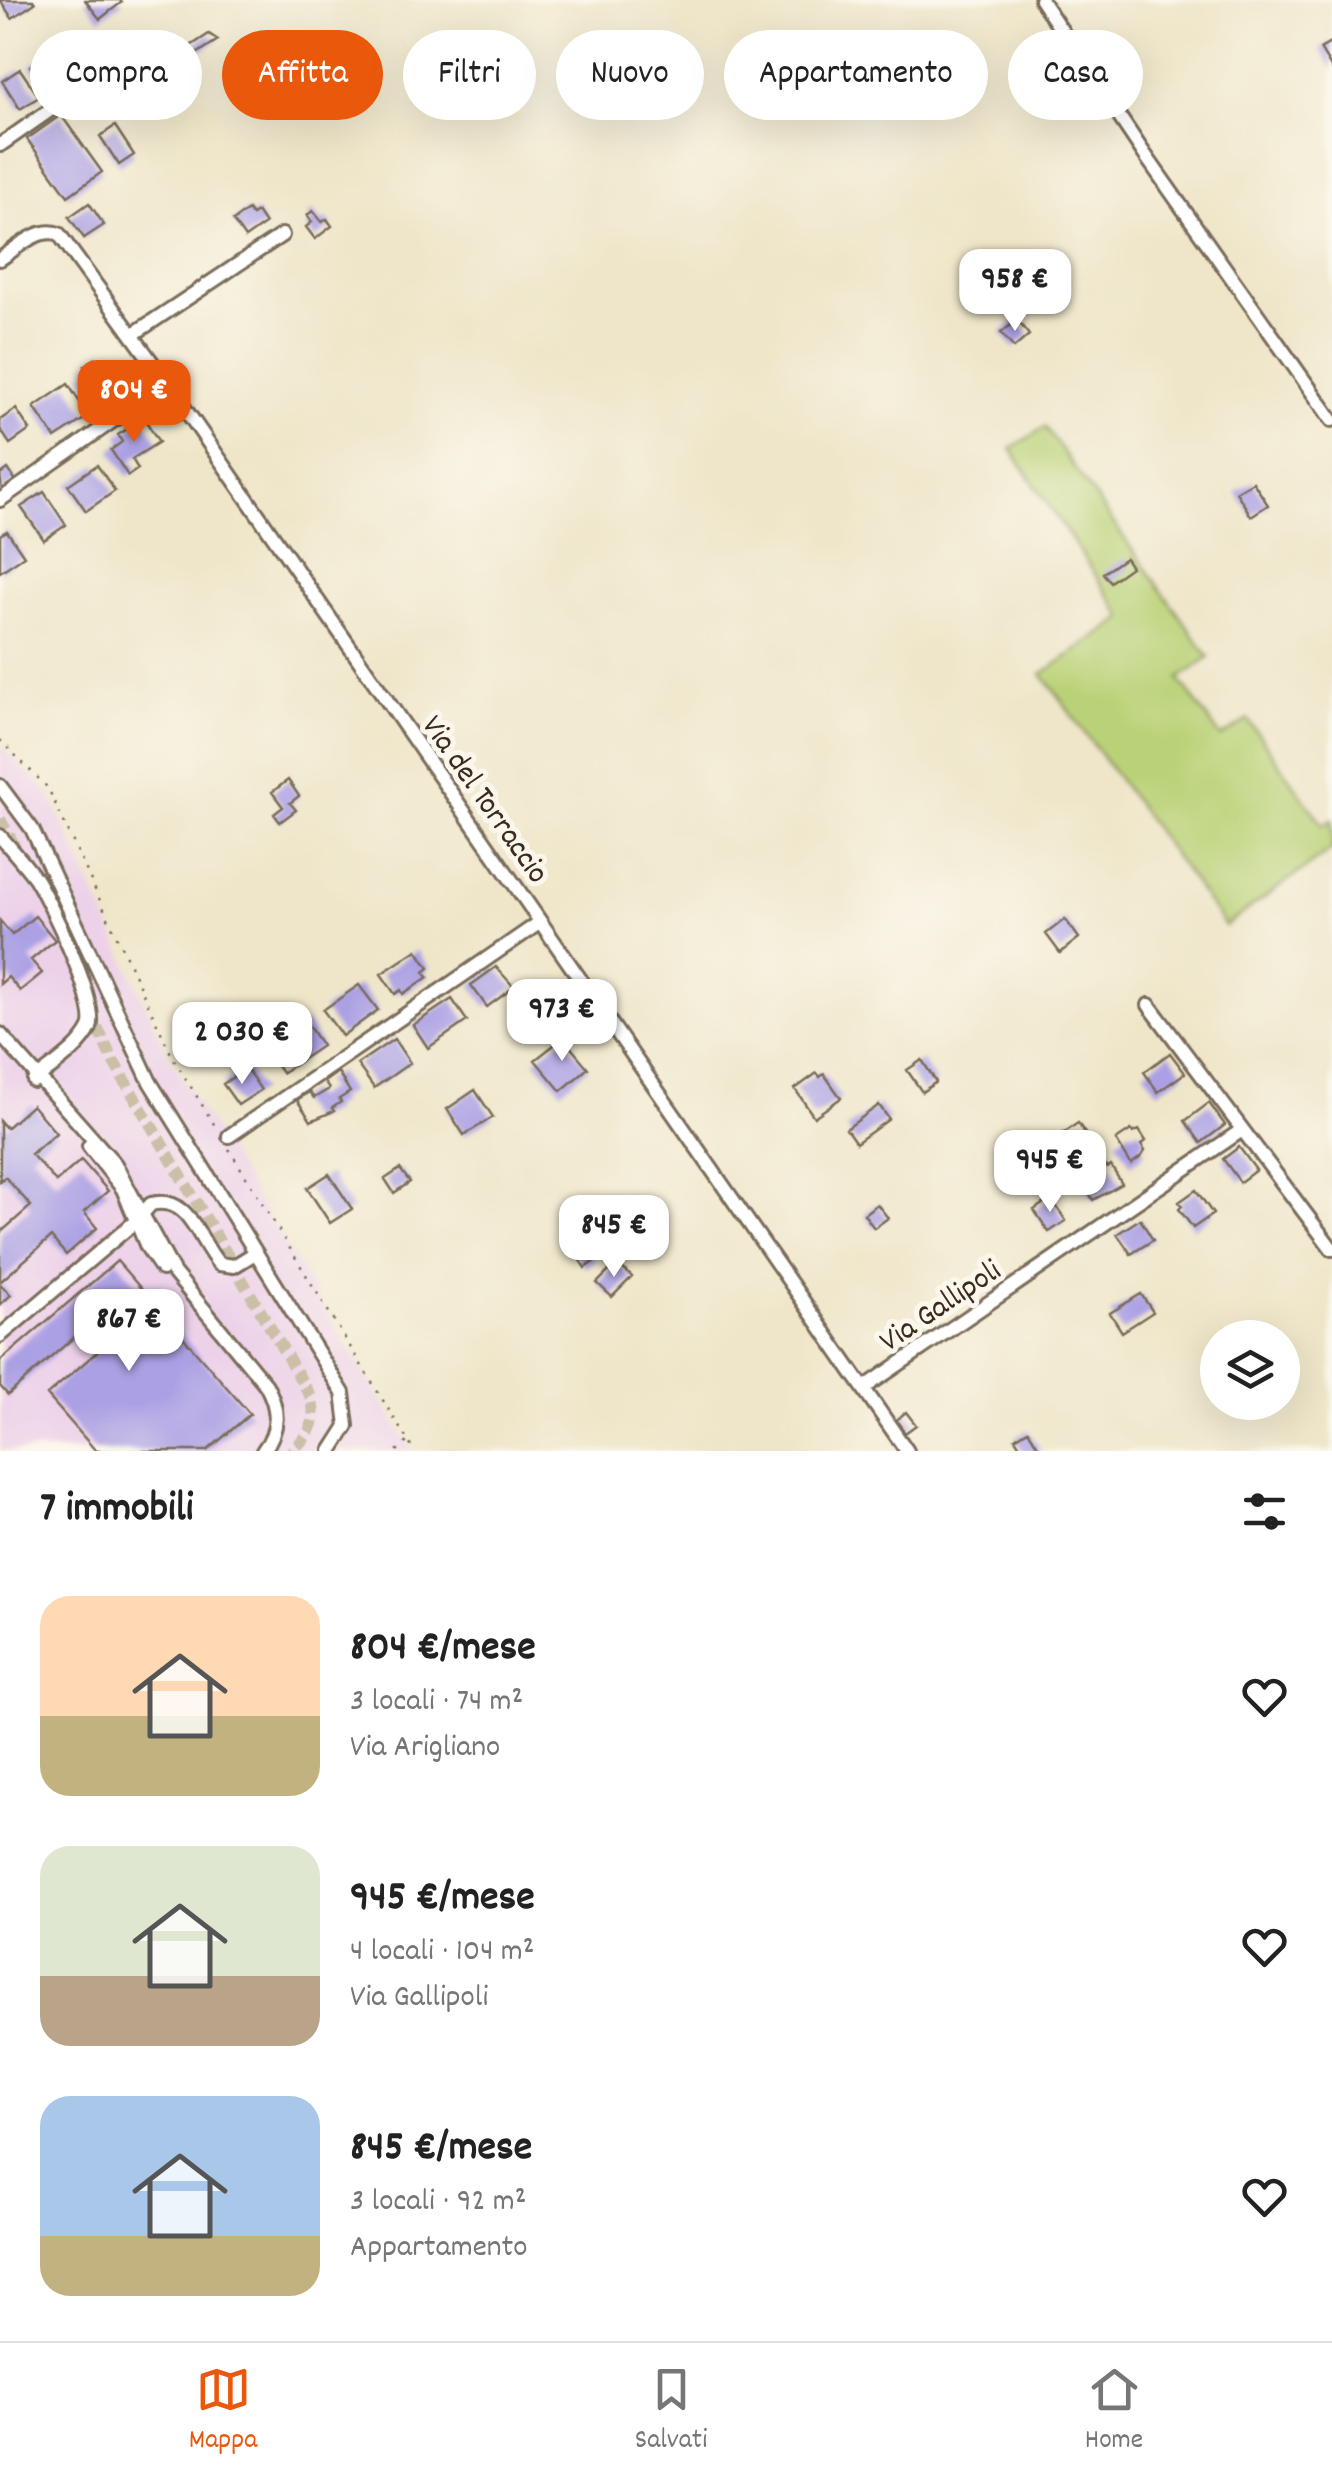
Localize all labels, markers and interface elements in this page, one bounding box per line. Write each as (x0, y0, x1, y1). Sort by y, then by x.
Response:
chip: Compra (30, 30, 202, 120)
chip: Affitta (222, 30, 383, 120)
chip: Filtri (403, 30, 536, 120)
chip: Nuovo (556, 30, 704, 120)
chip: Appartamento (724, 30, 988, 120)
chip: Casa (1008, 30, 1143, 120)
pin: 958 € (945, 249, 1085, 334)
text: 958 € (981, 258, 1049, 304)
pin: 804 € (64, 360, 204, 445)
text: 804 € (100, 369, 168, 415)
street label: Via del Torraccio (408, 707, 558, 894)
pin: 973 € (492, 979, 632, 1064)
text: 973 € (529, 988, 595, 1034)
pin: 2 030 € (150, 1002, 334, 1087)
text: 2 030 € (194, 1011, 290, 1057)
pin: 945 € (980, 1130, 1120, 1215)
text: 945 € (1016, 1139, 1084, 1185)
pin: 845 € (544, 1195, 684, 1280)
text: 845 € (581, 1204, 647, 1250)
street label: Via Gallipoli (872, 1250, 1012, 1366)
pin: 867 € (59, 1289, 199, 1374)
text: 867 € (96, 1298, 162, 1344)
map controls (1200, 1320, 1300, 1420)
button: layers (1200, 1320, 1300, 1420)
text: 7 immobili (40, 1481, 193, 1541)
icon: filters (1237, 1484, 1292, 1539)
text: 804 €/mese (350, 1620, 536, 1680)
icon: home (120, 1636, 240, 1756)
icon: heart (1237, 1669, 1292, 1724)
text: 3 locali · 74 m² (350, 1680, 523, 1726)
text: Via Arigliano (350, 1726, 500, 1772)
text: 945 €/mese (350, 1870, 535, 1930)
icon: home (120, 1886, 240, 2006)
icon: heart (1237, 1919, 1292, 1974)
text: 4 locali · 104 m² (350, 1930, 534, 1976)
text: Via Gallipoli (350, 1976, 488, 2022)
text: 845 €/mese (350, 2120, 532, 2180)
icon: home (120, 2136, 240, 2256)
icon: heart (1237, 2169, 1292, 2224)
text: 3 locali · 92 m² (350, 2180, 526, 2226)
text: Appartamento (350, 2226, 528, 2272)
tab: Mappa (189, 2362, 257, 2462)
tab: Salvati (635, 2362, 707, 2462)
tab: Home (1085, 2362, 1143, 2462)

